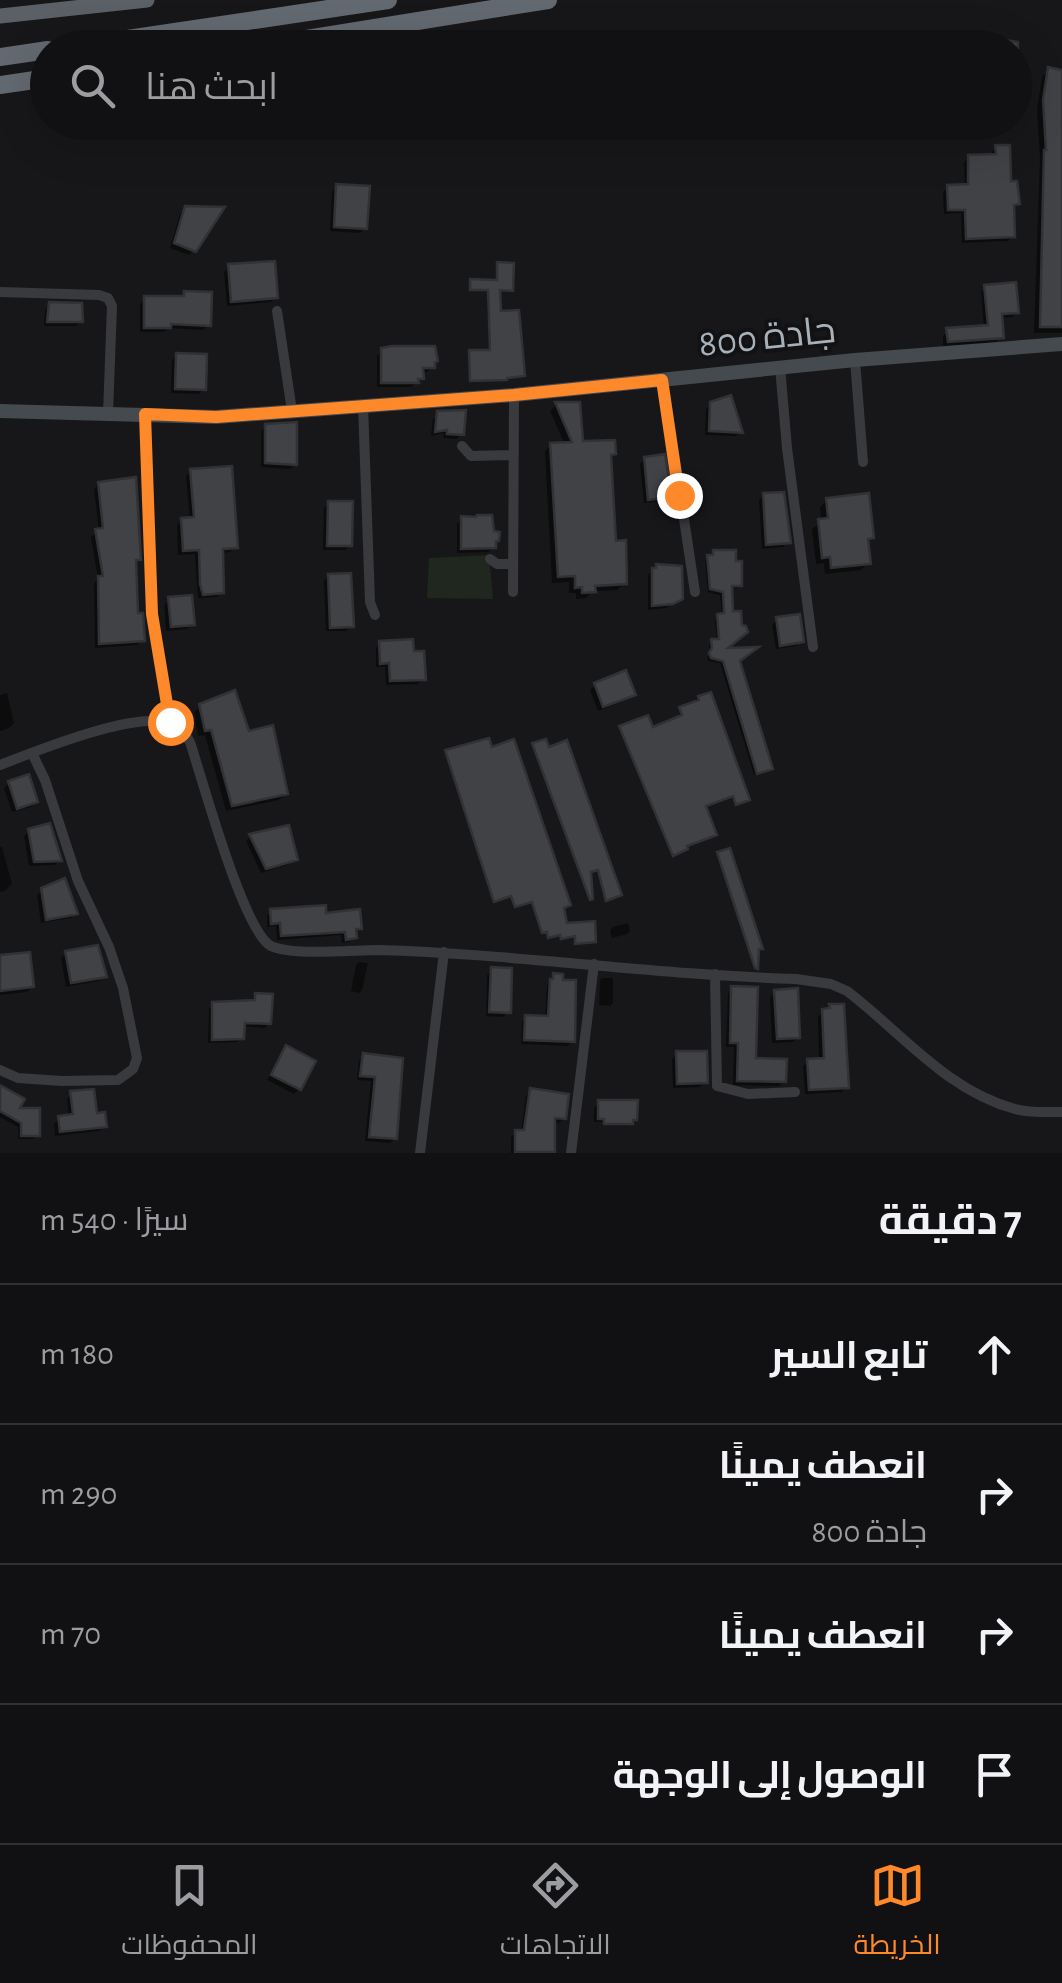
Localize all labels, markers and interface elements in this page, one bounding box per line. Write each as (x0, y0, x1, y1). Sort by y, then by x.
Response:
search box (30, 30, 1032, 140)
icon: search (65, 58, 120, 113)
text: ابحث هنا (145, 69, 278, 107)
street label: جادة 800 (697, 312, 837, 364)
route end (657, 473, 703, 519)
route start (148, 700, 194, 746)
text: 7 دقيقة (879, 1200, 1022, 1242)
text: سيرًا · 540 m (40, 1204, 189, 1236)
icon: ahead (967, 1327, 1022, 1382)
text: 180 m (40, 1338, 114, 1370)
text: تابع السير (770, 1338, 927, 1376)
text: انعطف يمينًا (719, 1448, 927, 1486)
icon: right (967, 1467, 1022, 1522)
text: 290 m (40, 1478, 117, 1510)
text: جادة 800 (811, 1516, 927, 1548)
icon: right (967, 1607, 1022, 1662)
text: 70 m (40, 1618, 101, 1650)
text: انعطف يمينًا (719, 1618, 927, 1656)
icon: arrive (967, 1747, 1022, 1802)
text: الوصول إلى الوجهة (613, 1758, 927, 1796)
tab: المحفوظات (121, 1858, 258, 1970)
tab: الاتجاهات (500, 1858, 611, 1970)
tab: الخريطة (853, 1858, 941, 1970)

